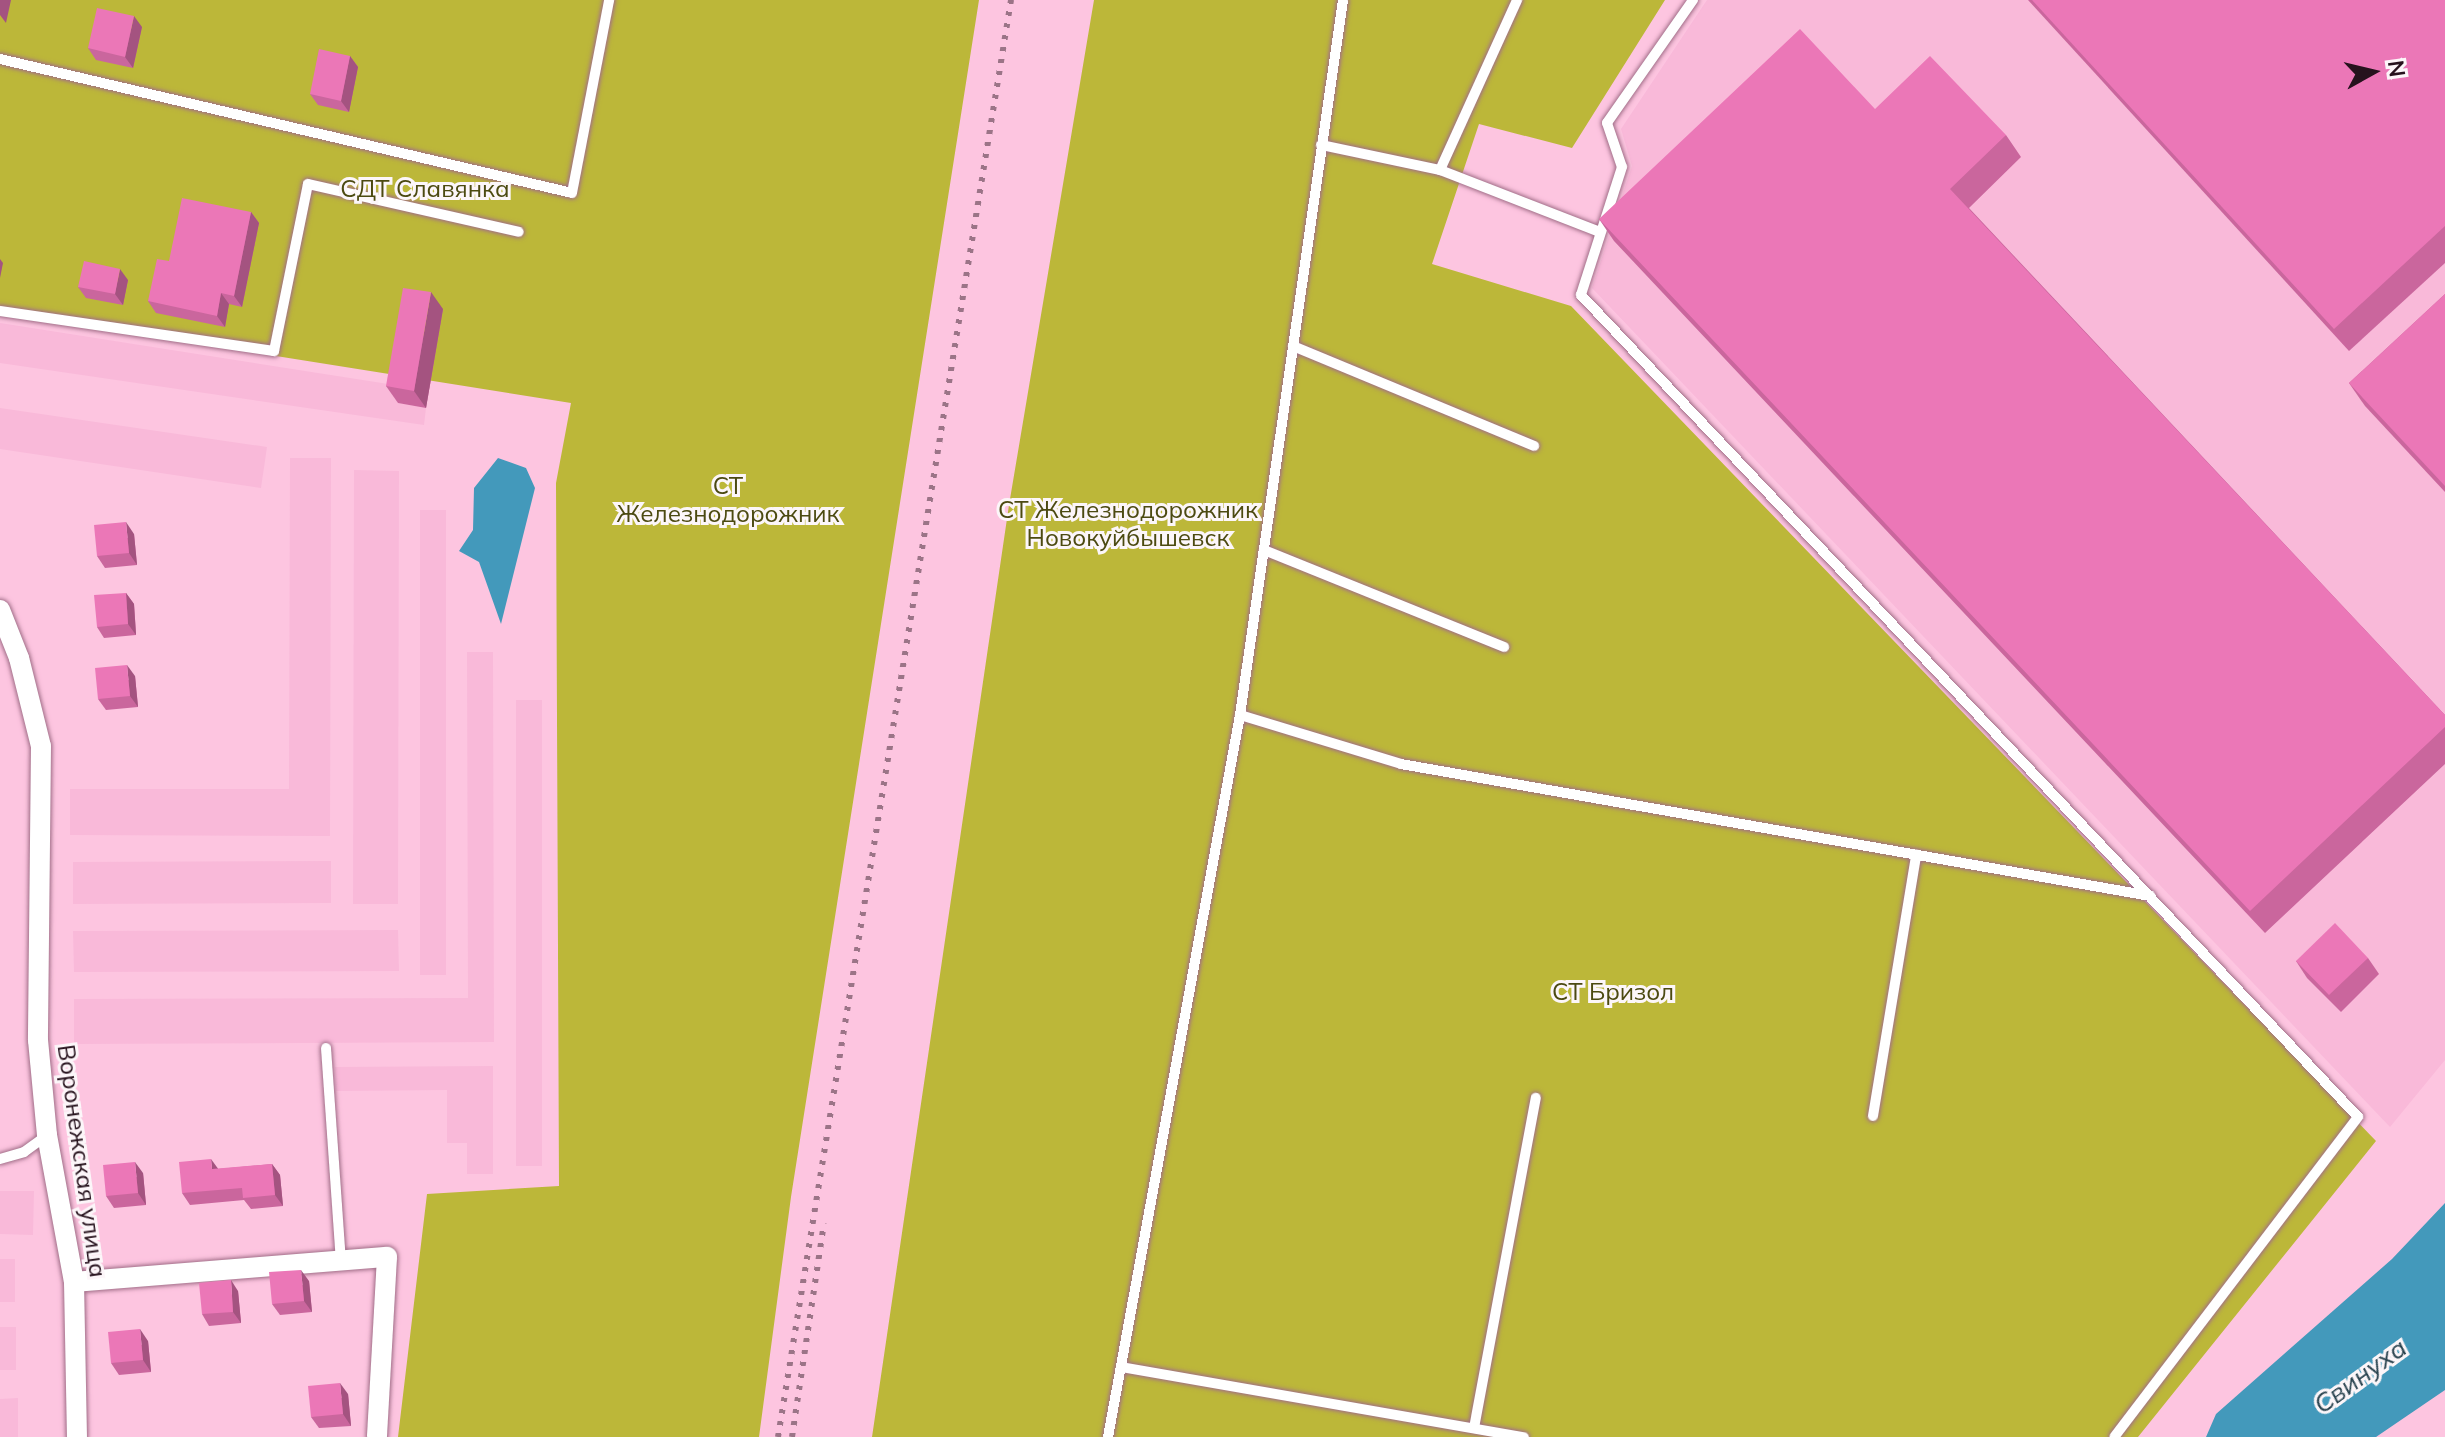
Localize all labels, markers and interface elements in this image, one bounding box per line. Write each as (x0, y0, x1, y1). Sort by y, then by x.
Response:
north arrow (2333, 32, 2413, 112)
text: N (2382, 58, 2412, 79)
park label: СДТ Славянка (340, 175, 510, 203)
park label: СТ Железнодорожник (617, 472, 839, 528)
park label: СТ Железнодорожник Новокуйбышевск (998, 496, 1258, 552)
park label: СТ Бризол (1552, 978, 1674, 1006)
street label: Воронежская улица (51, 1043, 113, 1279)
water label: Свинуха (2308, 1332, 2412, 1420)

